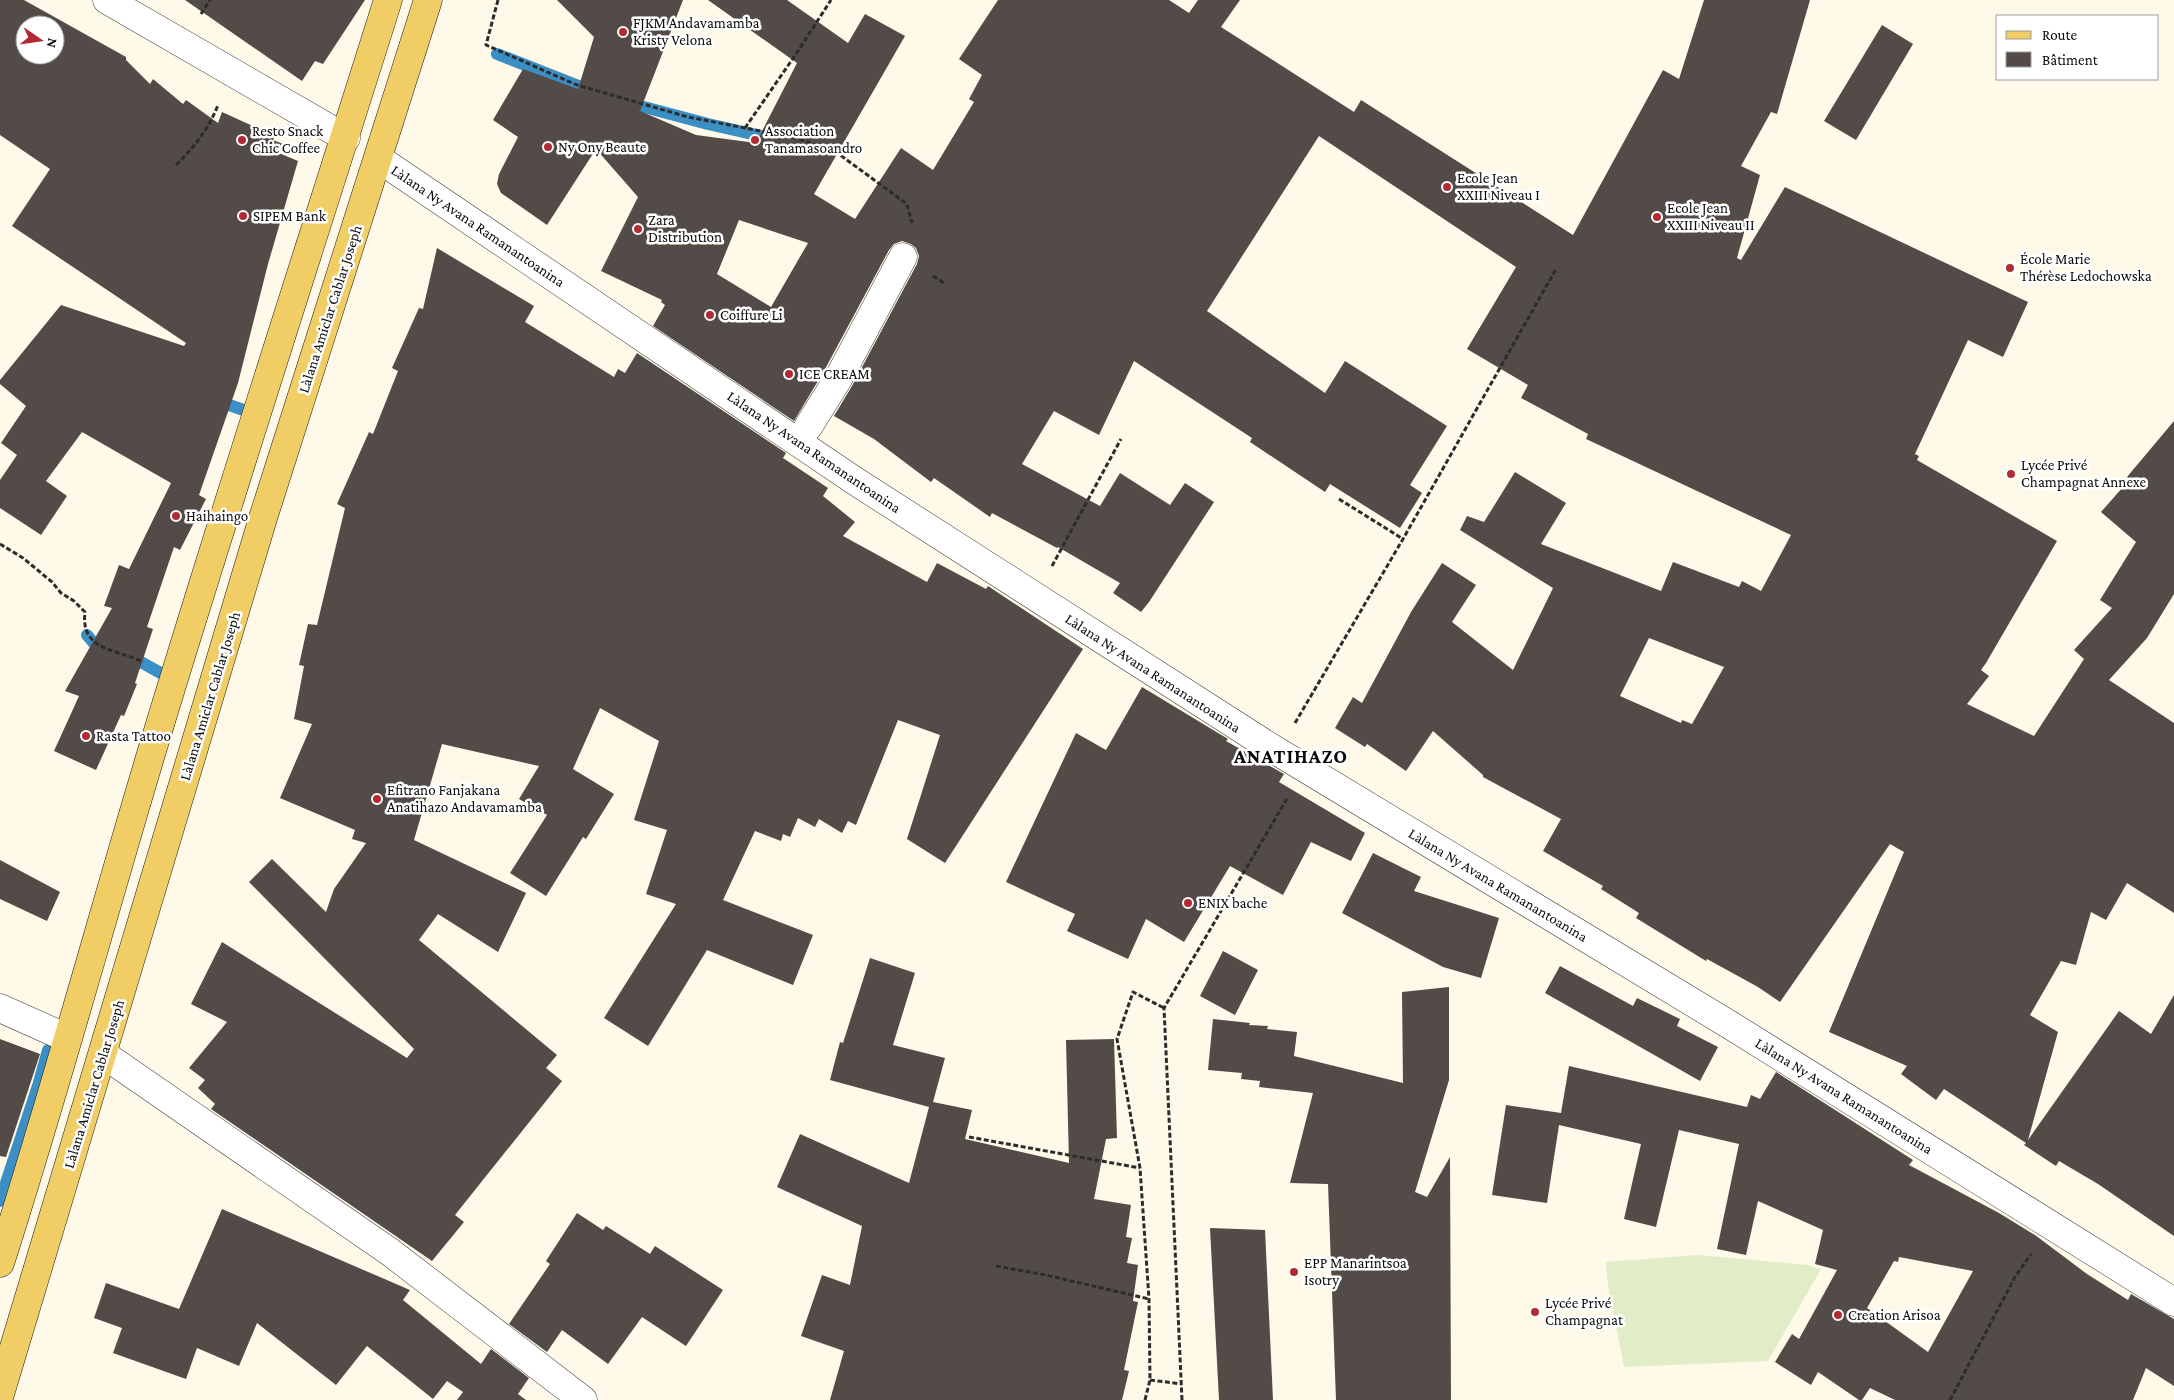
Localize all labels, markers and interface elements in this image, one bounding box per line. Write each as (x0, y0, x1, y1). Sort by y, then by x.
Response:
north arrow (15, 15, 65, 65)
place label: FJKM Andavamamba Kristy Velona (633, 15, 760, 49)
legend (1996, 15, 2159, 80)
marker: FJKM Andavamamba Kristy Velona (617, 26, 629, 38)
text: Route (2042, 27, 2077, 43)
text: N (44, 36, 62, 50)
text: Bâtiment (2042, 52, 2099, 68)
place label: Resto Snack Chic Coffee (252, 123, 324, 156)
place label: Association Tanamasoandro (765, 123, 862, 156)
marker: Resto Snack Chic Coffee (236, 134, 248, 146)
marker: Association Tanamasoandro (749, 134, 761, 146)
place label: Ny Ony Beaute (558, 139, 647, 156)
marker: Ny Ony Beaute (542, 141, 554, 153)
street label: Làlana Ny Avana Ramanantoanina (388, 162, 568, 291)
place label: Ecole Jean XXIII Niveau I (1457, 170, 1540, 203)
marker: Ecole Jean XXIII Niveau I (1441, 181, 1453, 193)
place label: Ecole Jean XXIII Niveau II (1667, 200, 1754, 233)
place label: SIPEM Bank (253, 208, 327, 224)
marker: SIPEM Bank (237, 210, 249, 222)
marker: Ecole Jean XXIII Niveau II (1651, 211, 1663, 223)
place label: Zara Distribution (648, 212, 722, 245)
street label: Làlana Amiclar Cablar Joseph (295, 223, 366, 395)
marker: Zara Distribution (632, 223, 644, 235)
place label: École Marie Thérèse Ledochowska (2020, 251, 2152, 284)
marker: École Marie Thérèse Ledochowska (2004, 262, 2016, 274)
place label: Coiffure Li (720, 307, 783, 323)
marker: Coiffure Li (704, 309, 716, 321)
place label: ICE CREAM (799, 366, 870, 382)
marker: ICE CREAM (783, 368, 795, 380)
street label: Làlana Ny Avana Ramanantoanina (724, 388, 904, 517)
place label: Lycée Privé Champagnat Annexe (2021, 457, 2147, 491)
marker: Lycée Privé Champagnat Annexe (2005, 468, 2017, 480)
place label: Haihaingo (186, 508, 248, 525)
marker: Haihaingo (170, 510, 182, 522)
street label: Làlana Amiclar Cablar Joseph (177, 610, 244, 783)
street label: Làlana Ny Avana Ramanantoanina (1062, 610, 1244, 737)
place label: Rasta Tattoo (96, 728, 171, 744)
marker: Rasta Tattoo (80, 730, 92, 742)
district label: ANATIHAZO (1233, 745, 1348, 767)
place label: Efitrano Fanjakana Anatihazo Andavamamba (387, 782, 542, 815)
marker: Efitrano Fanjakana Anatihazo Andavamamba (371, 793, 383, 805)
street label: Làlana Ny Avana Ramanantoanina (1405, 825, 1590, 946)
place label: ENIX bache (1198, 895, 1268, 911)
marker: ENIX bache (1182, 897, 1194, 909)
street label: Làlana Amiclar Cablar Joseph (61, 998, 128, 1171)
street label: Làlana Ny Avana Ramanantoanina (1752, 1035, 1936, 1158)
place label: EPP Manarintsoa Isotry (1304, 1255, 1407, 1289)
marker: EPP Manarintsoa Isotry (1288, 1266, 1300, 1278)
place label: Lycée Privé Champagnat (1545, 1295, 1624, 1329)
marker: Lycée Privé Champagnat (1529, 1306, 1541, 1318)
place label: Creation Arisoa (1848, 1307, 1941, 1323)
marker: Creation Arisoa (1832, 1309, 1844, 1321)

